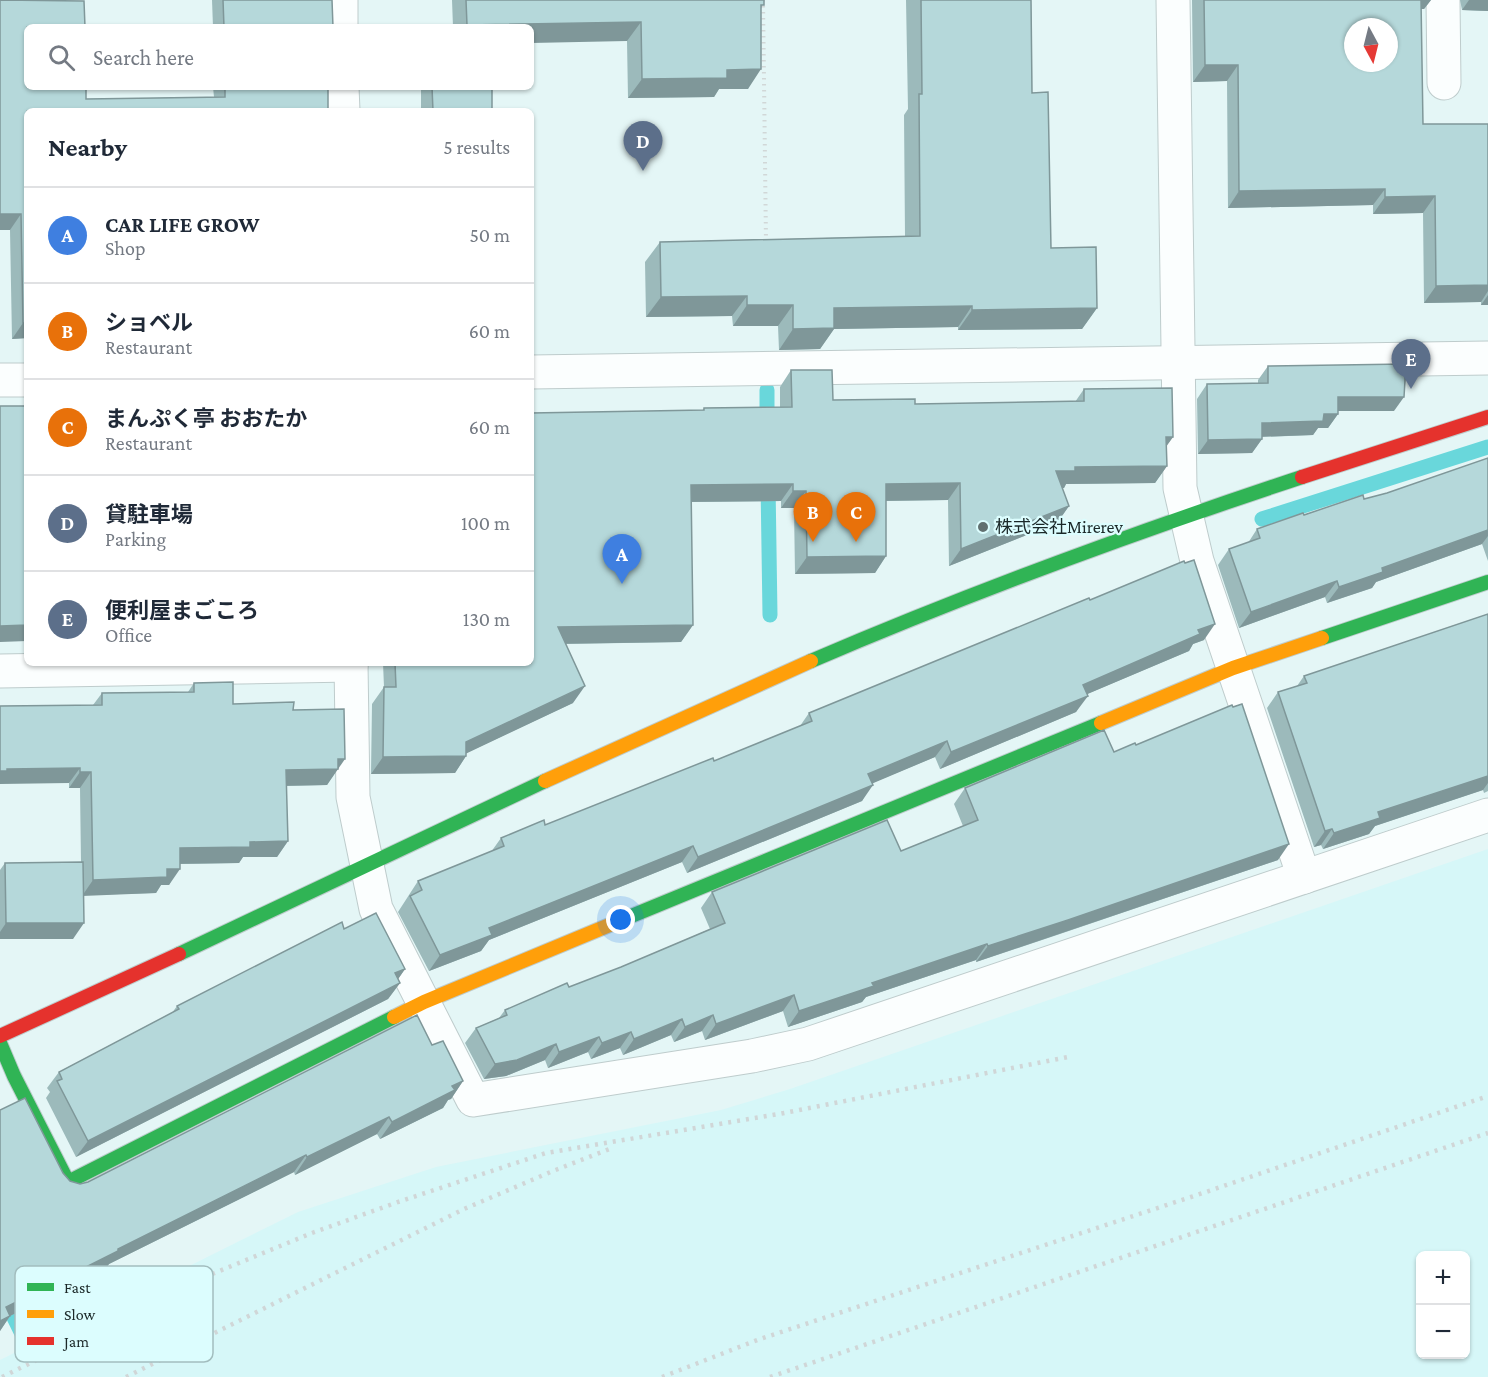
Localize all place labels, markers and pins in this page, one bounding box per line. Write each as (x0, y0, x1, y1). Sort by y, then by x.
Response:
pin: D (624, 122, 662, 171)
pin: E (1392, 340, 1430, 389)
pin: B (794, 492, 832, 542)
pin: C (836, 492, 876, 542)
place label: 株式会社Mirerev (995, 517, 1123, 537)
marker: 株式会社Mirerev (976, 520, 990, 534)
pin: A (602, 534, 642, 584)

